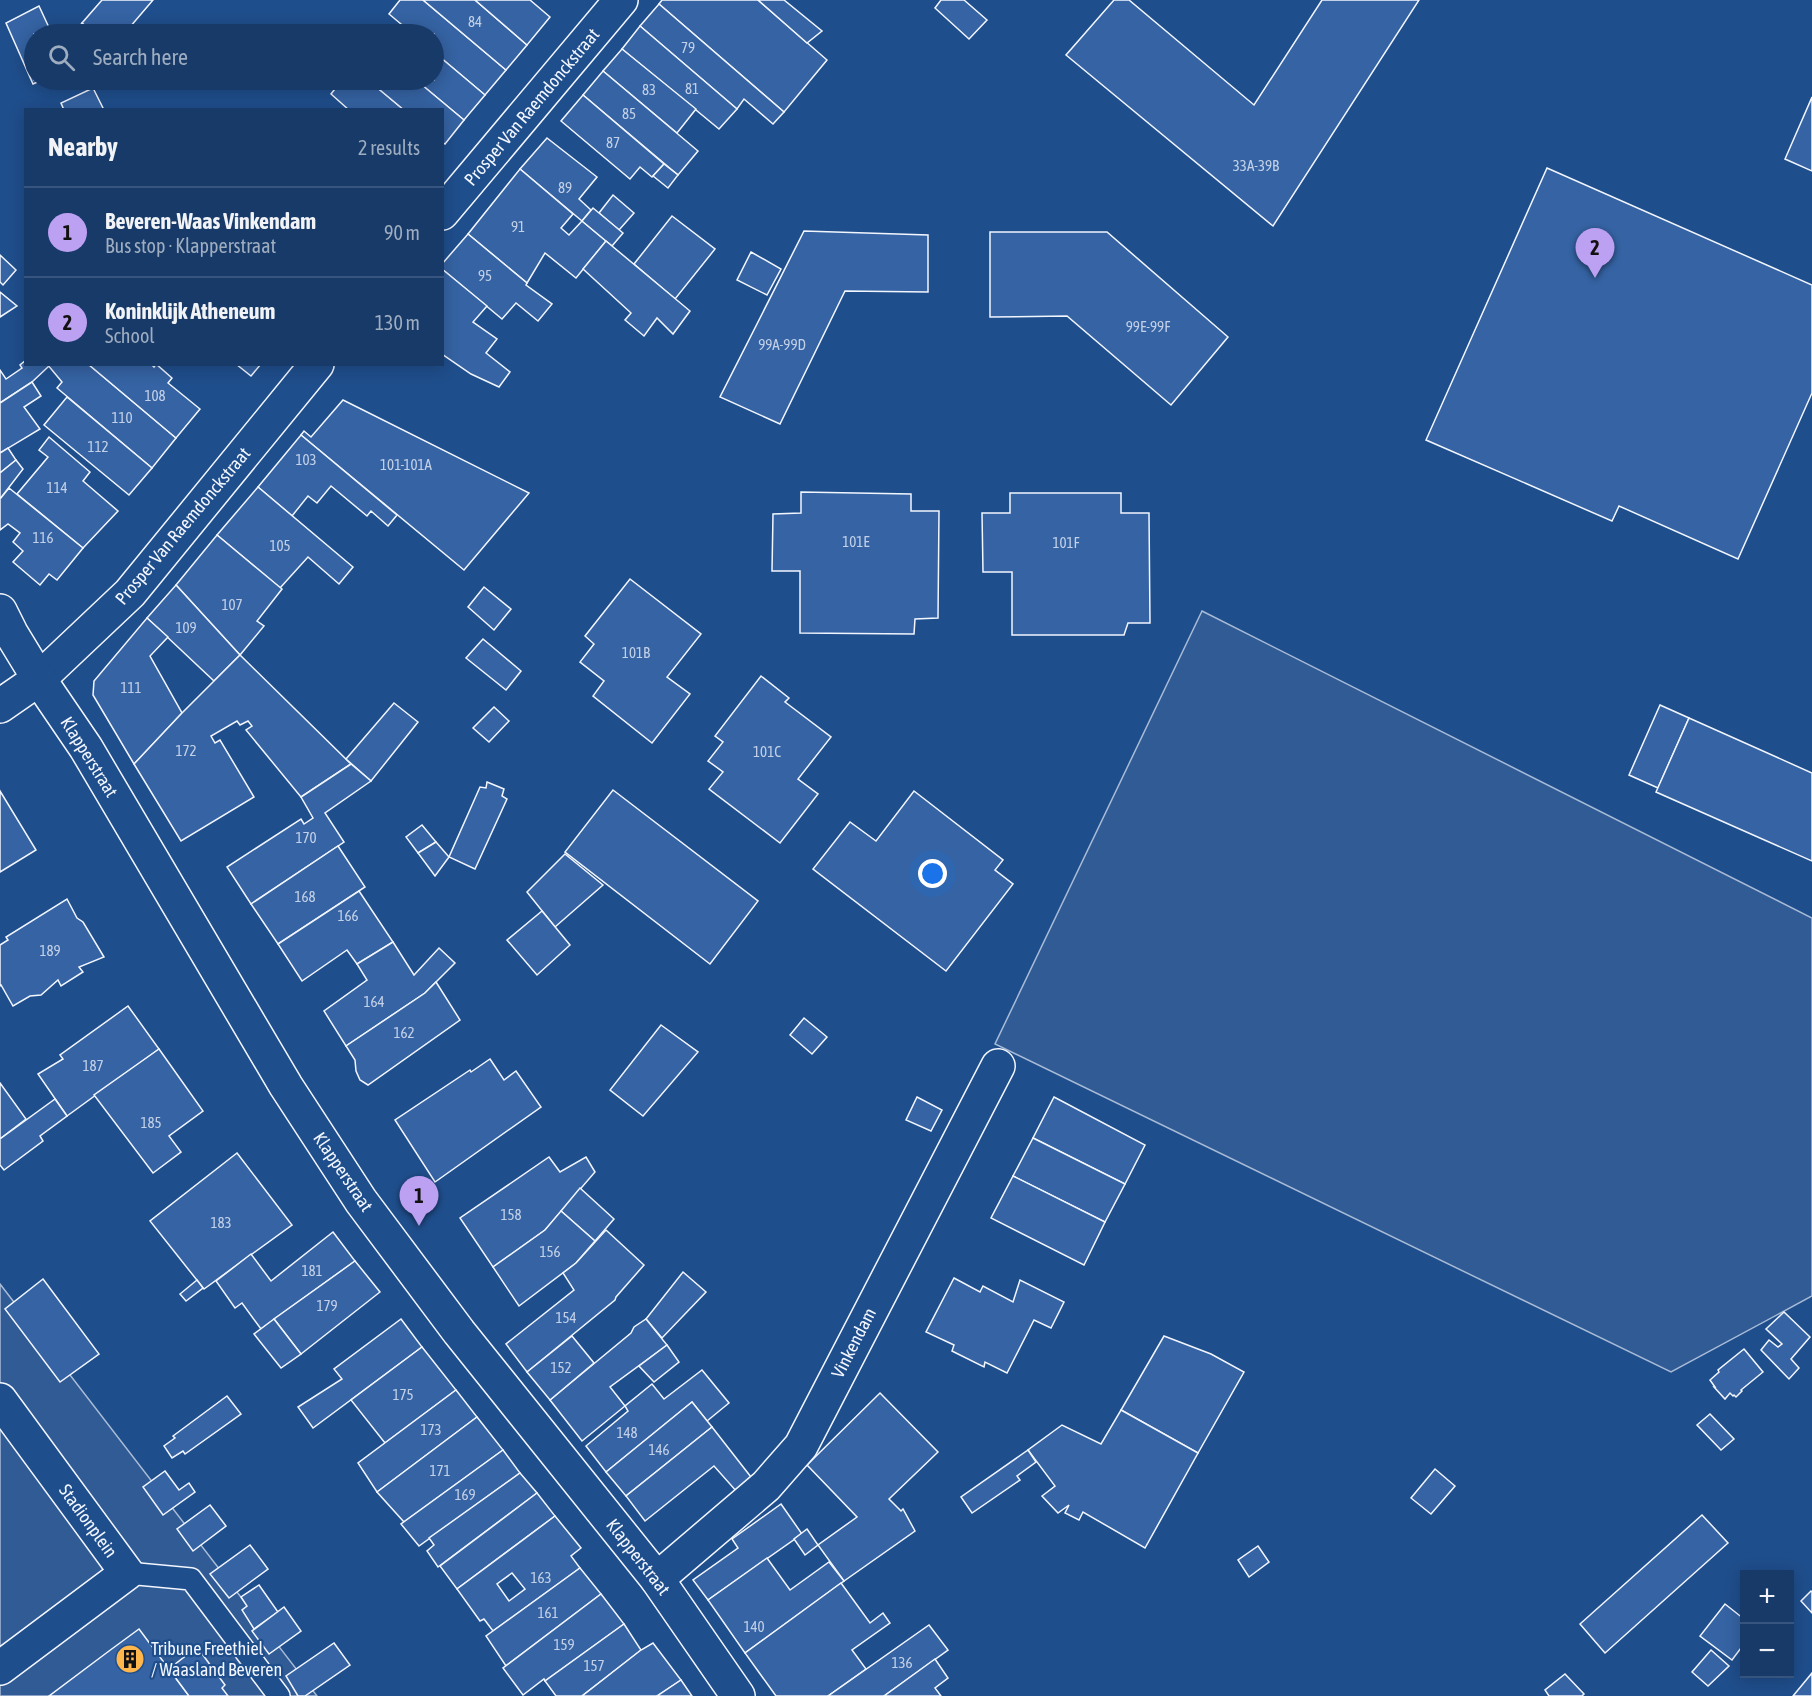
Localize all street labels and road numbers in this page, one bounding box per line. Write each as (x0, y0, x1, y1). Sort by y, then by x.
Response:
street label: Prosper Van Raemdonckstraat (460, 24, 603, 189)
street label: Prosper Van Raemdonckstraat (111, 443, 254, 608)
street label: Klapperstraat (56, 713, 122, 801)
street label: Klapperstraat (309, 1128, 378, 1215)
street label: Vinkendam (827, 1304, 880, 1381)
street label: Stadionplein (55, 1480, 122, 1561)
street label: Klapperstraat (602, 1514, 675, 1599)

